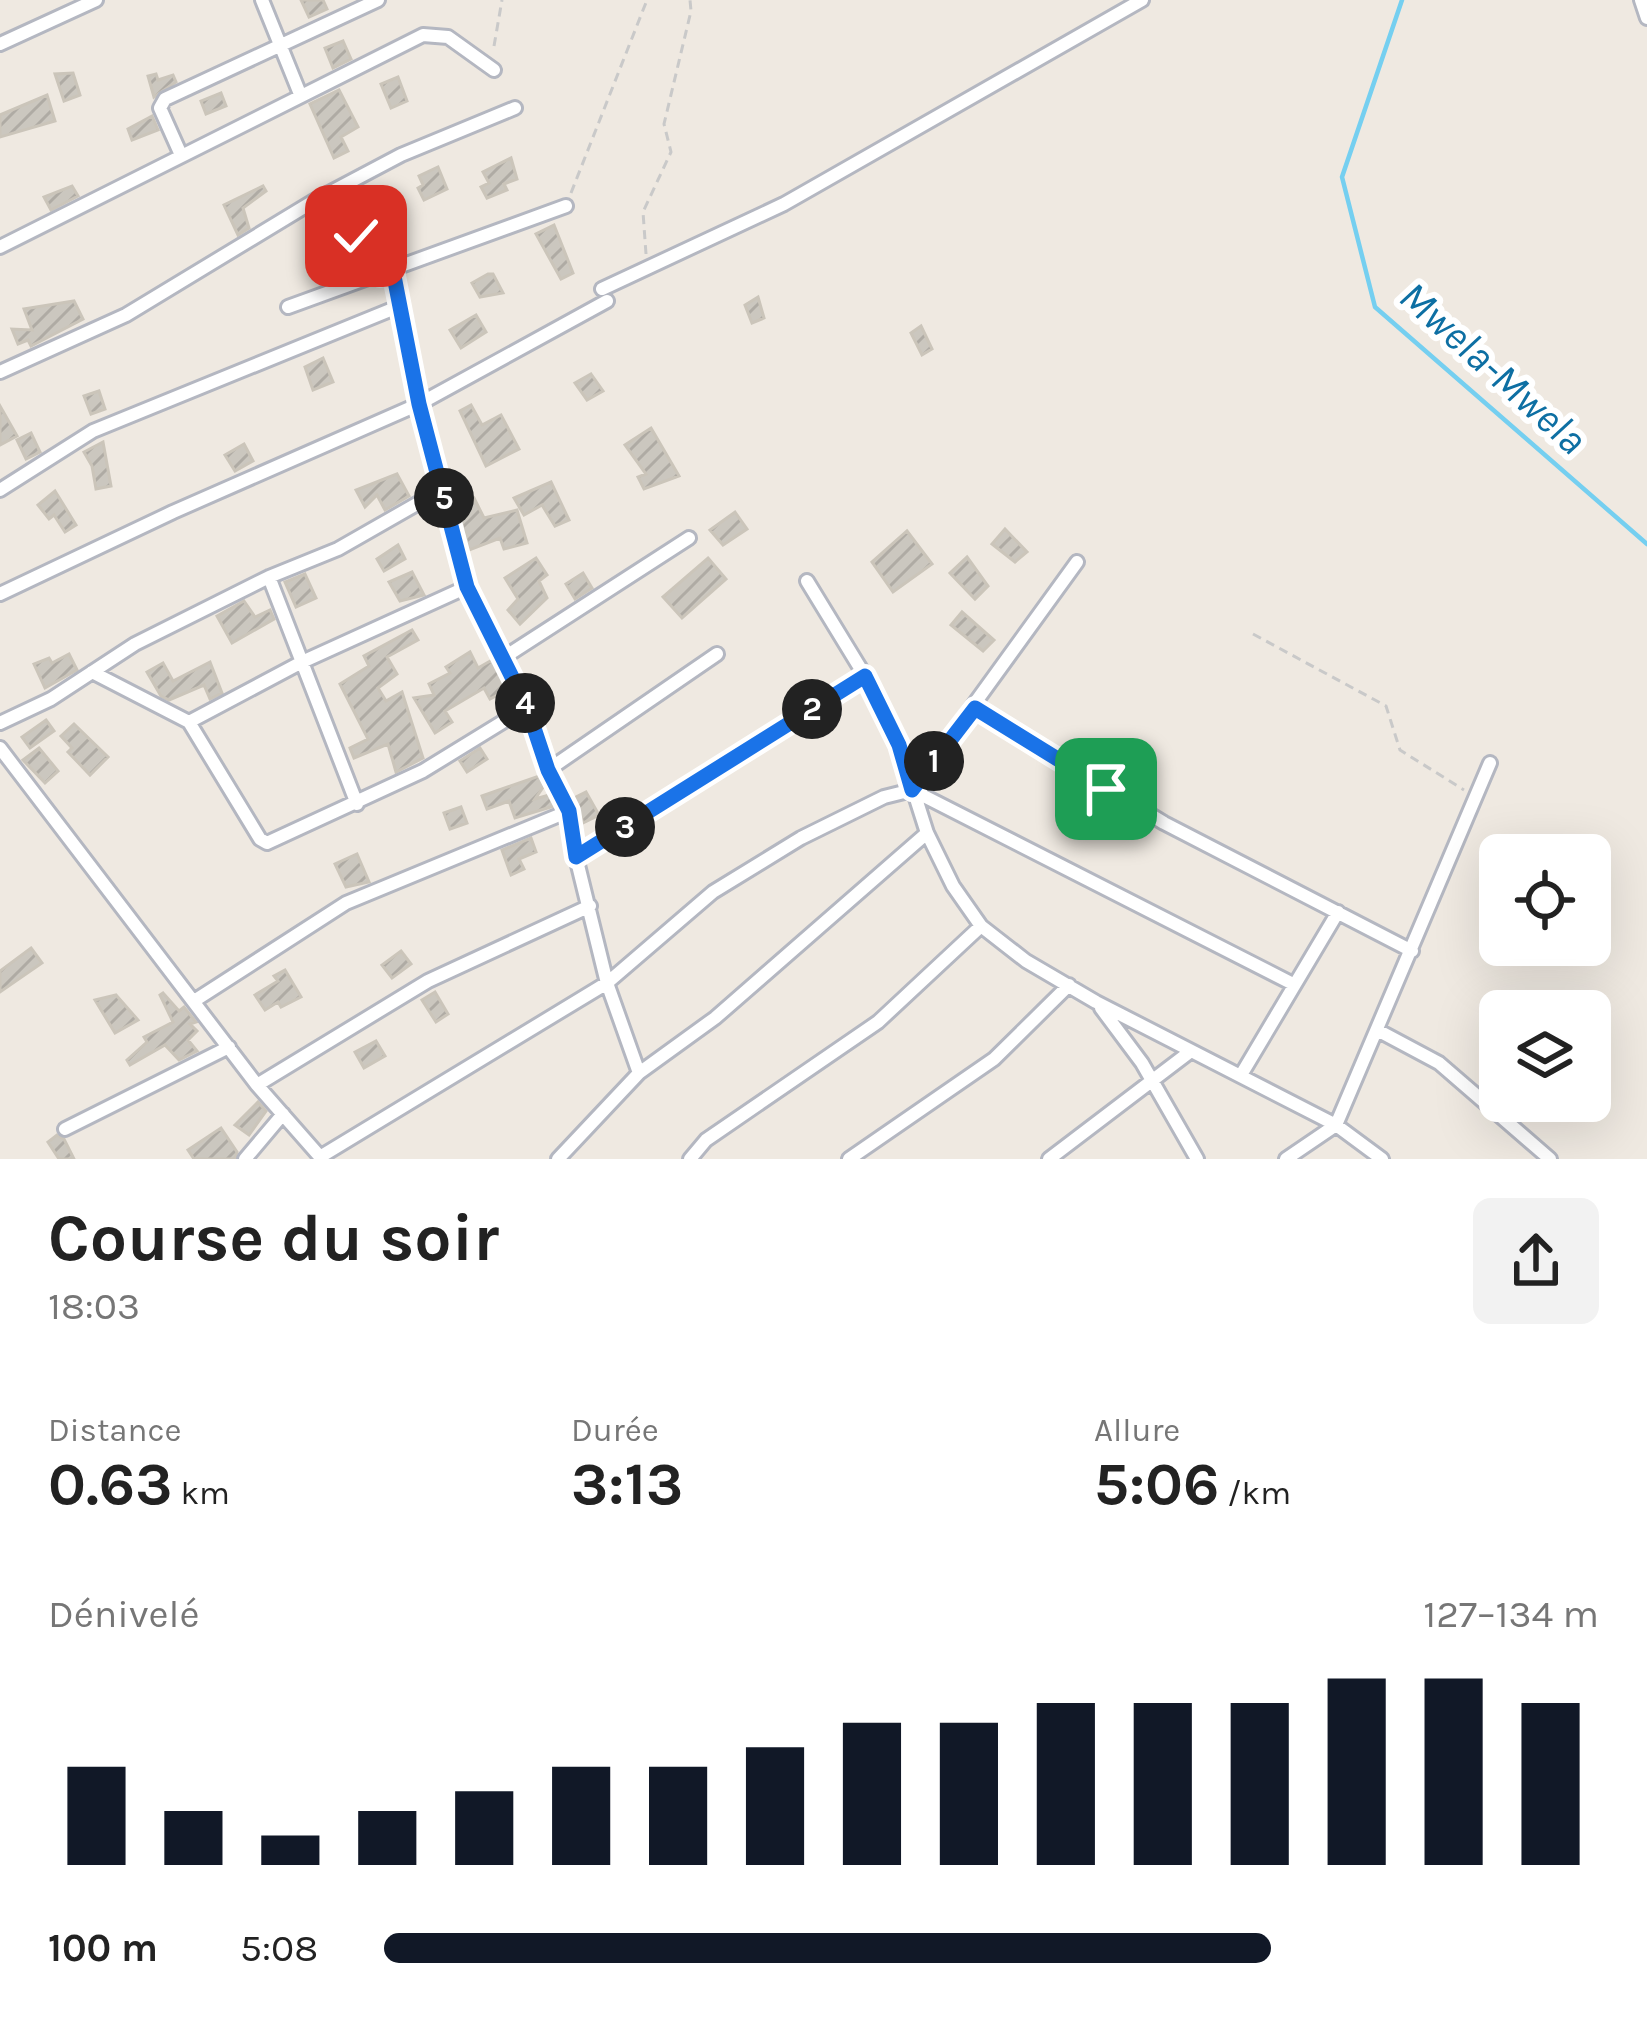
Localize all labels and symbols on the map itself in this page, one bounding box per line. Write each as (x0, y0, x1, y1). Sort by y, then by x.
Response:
pin (305, 185, 407, 287)
water label: Mwela-Mwela (1389, 271, 1597, 465)
pin: 5 (414, 468, 474, 528)
pin: 4 (495, 673, 555, 733)
pin: 2 (782, 679, 842, 739)
pin: 1 (904, 731, 964, 791)
pin (1055, 738, 1157, 840)
pin: 3 (595, 797, 655, 857)

